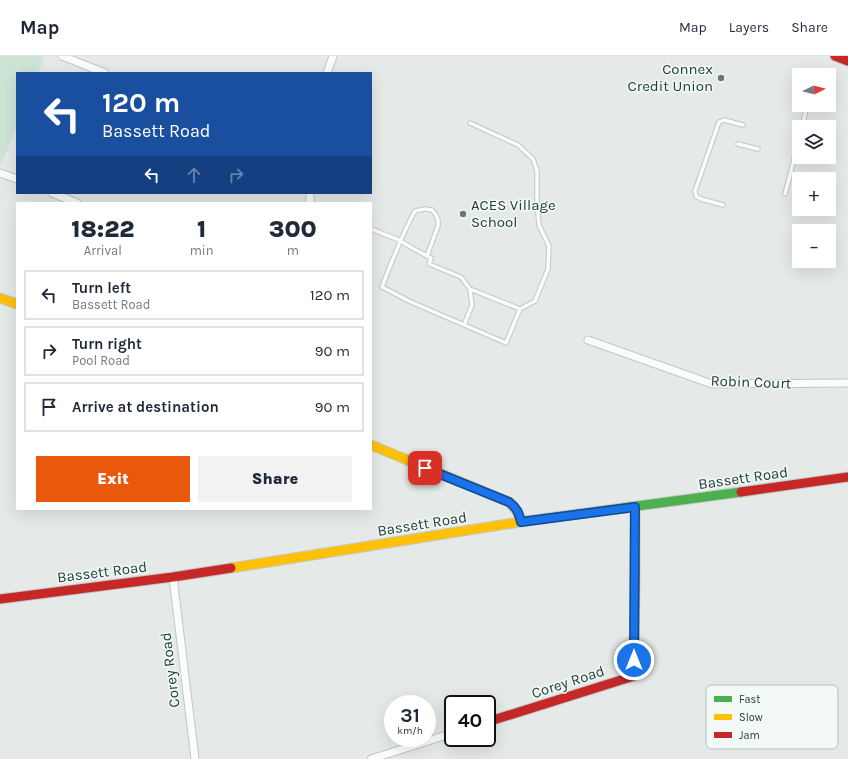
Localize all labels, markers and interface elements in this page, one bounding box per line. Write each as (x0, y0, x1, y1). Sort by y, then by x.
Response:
text: Map (20, 17, 59, 39)
text: Map (679, 19, 707, 36)
text: Layers (729, 19, 769, 36)
text: Share (791, 19, 828, 36)
place label: Connex Credit Union (628, 60, 713, 95)
north arrow (792, 68, 836, 112)
map controls (792, 68, 836, 268)
marker: Connex Credit Union (716, 73, 726, 83)
text: 120 m (102, 86, 180, 119)
icon: left (36, 88, 88, 140)
text: Bassett Road (102, 120, 211, 142)
button: layers (792, 120, 836, 164)
icon: left (141, 164, 163, 186)
icon: ahead (183, 164, 205, 186)
icon: right (225, 164, 247, 186)
button: + (792, 172, 836, 216)
place label: ACES Village School (471, 196, 556, 231)
marker: ACES Village School (458, 209, 468, 219)
text: 18:22 (71, 215, 135, 243)
text: 1 (197, 215, 206, 243)
text: 300 (269, 215, 317, 243)
button: − (792, 224, 836, 268)
text: Arrival (84, 243, 122, 258)
text: min (190, 243, 214, 258)
text: m (287, 243, 299, 258)
text: Turn left (72, 279, 131, 297)
icon: left (38, 284, 60, 306)
text: 120 m (310, 286, 350, 304)
text: Bassett Road (72, 297, 150, 312)
text: Turn right (72, 335, 142, 353)
icon: right (38, 340, 60, 362)
text: 90 m (315, 342, 350, 360)
text: Pool Road (72, 353, 130, 368)
street label: Robin Court (710, 372, 792, 392)
icon: arrive (38, 396, 60, 418)
text: Arrive at destination (72, 398, 219, 416)
text: 90 m (315, 398, 350, 416)
pin (408, 451, 442, 485)
button: Exit (36, 456, 190, 502)
button: Share (198, 456, 352, 502)
icon: arrive (414, 457, 436, 479)
street label: Bassett Road (697, 463, 789, 493)
street label: Bassett Road (376, 508, 468, 540)
street label: Bassett Road (56, 558, 148, 586)
street label: Corey Road (156, 631, 184, 709)
position arrow (613, 639, 655, 681)
street label: Corey Road (529, 662, 607, 702)
legend (706, 685, 838, 749)
text: Fast (739, 693, 760, 706)
speed limit sign: 40 (444, 695, 496, 747)
text: 31 (400, 704, 420, 727)
text: Slow (739, 711, 763, 724)
text: km/h (397, 725, 423, 737)
text: Jam (739, 729, 760, 742)

